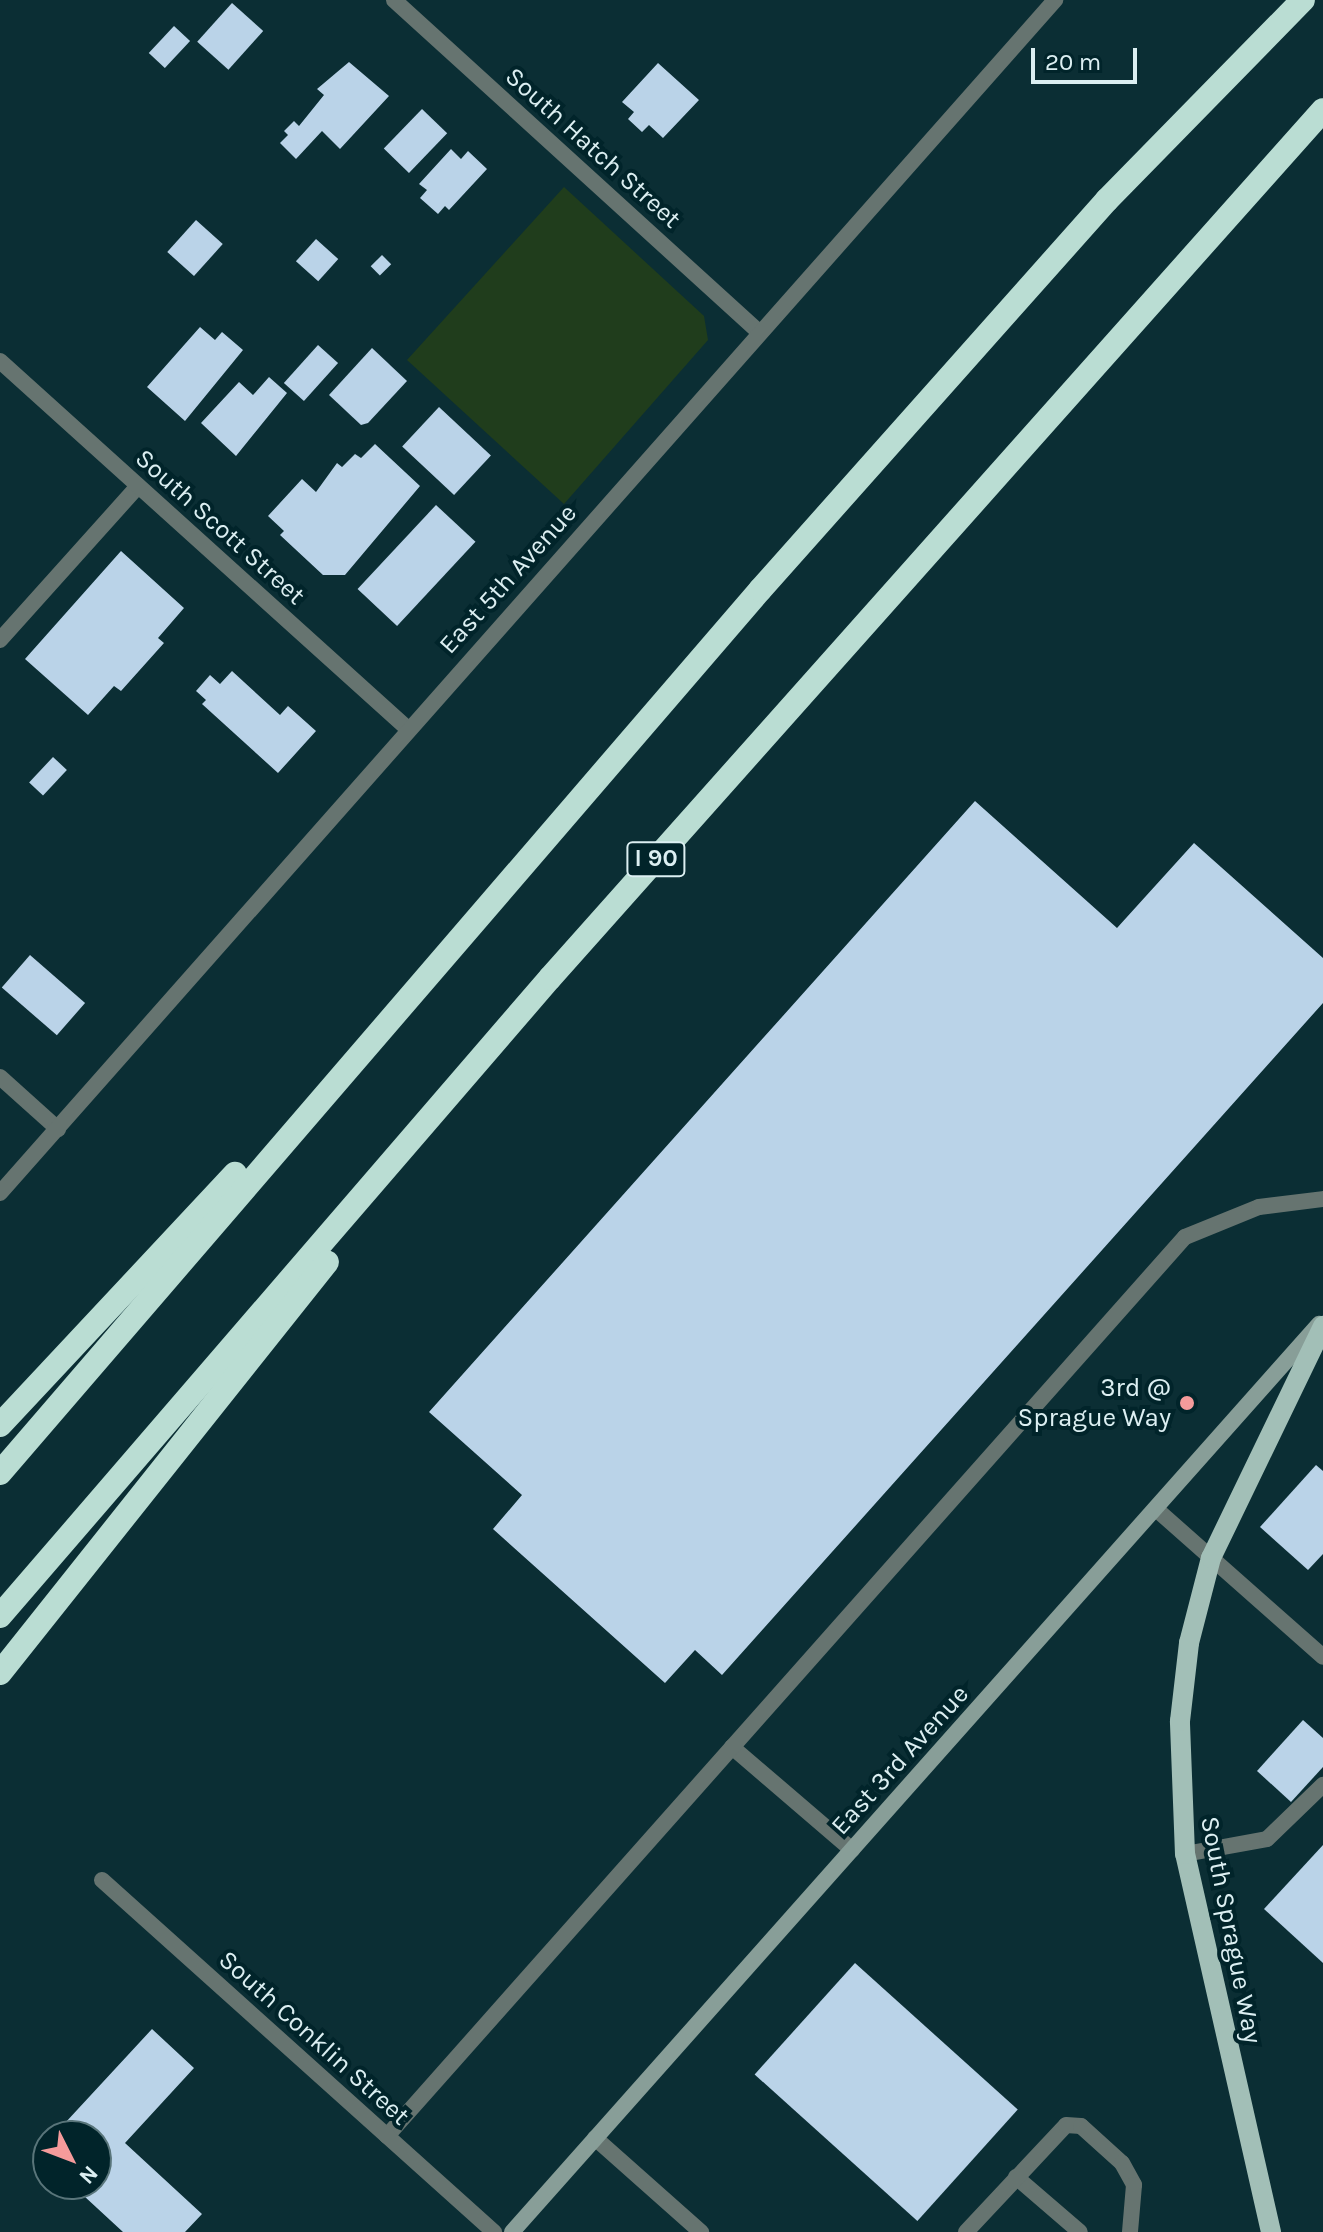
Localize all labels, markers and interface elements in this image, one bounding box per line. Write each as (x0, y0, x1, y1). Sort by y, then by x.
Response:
scale bar (1035, 32, 1141, 82)
text: 20 m (1045, 48, 1101, 76)
street label: South Hatch Street (499, 61, 687, 235)
street label: South Scott Street (129, 443, 311, 611)
street label: East 5th Avenue (433, 498, 583, 660)
road number: I 90 (626, 839, 686, 879)
place label: 3rd @ Sprague Way (1018, 1372, 1171, 1434)
marker: 3rd @ Sprague Way (1178, 1394, 1196, 1412)
street label: East 3rd Avenue (825, 1679, 975, 1841)
street label: South Sprague Way (1194, 1814, 1268, 2046)
street label: South Conklin Street (212, 1944, 416, 2132)
north arrow (32, 2120, 112, 2200)
text: N (73, 2160, 103, 2189)

